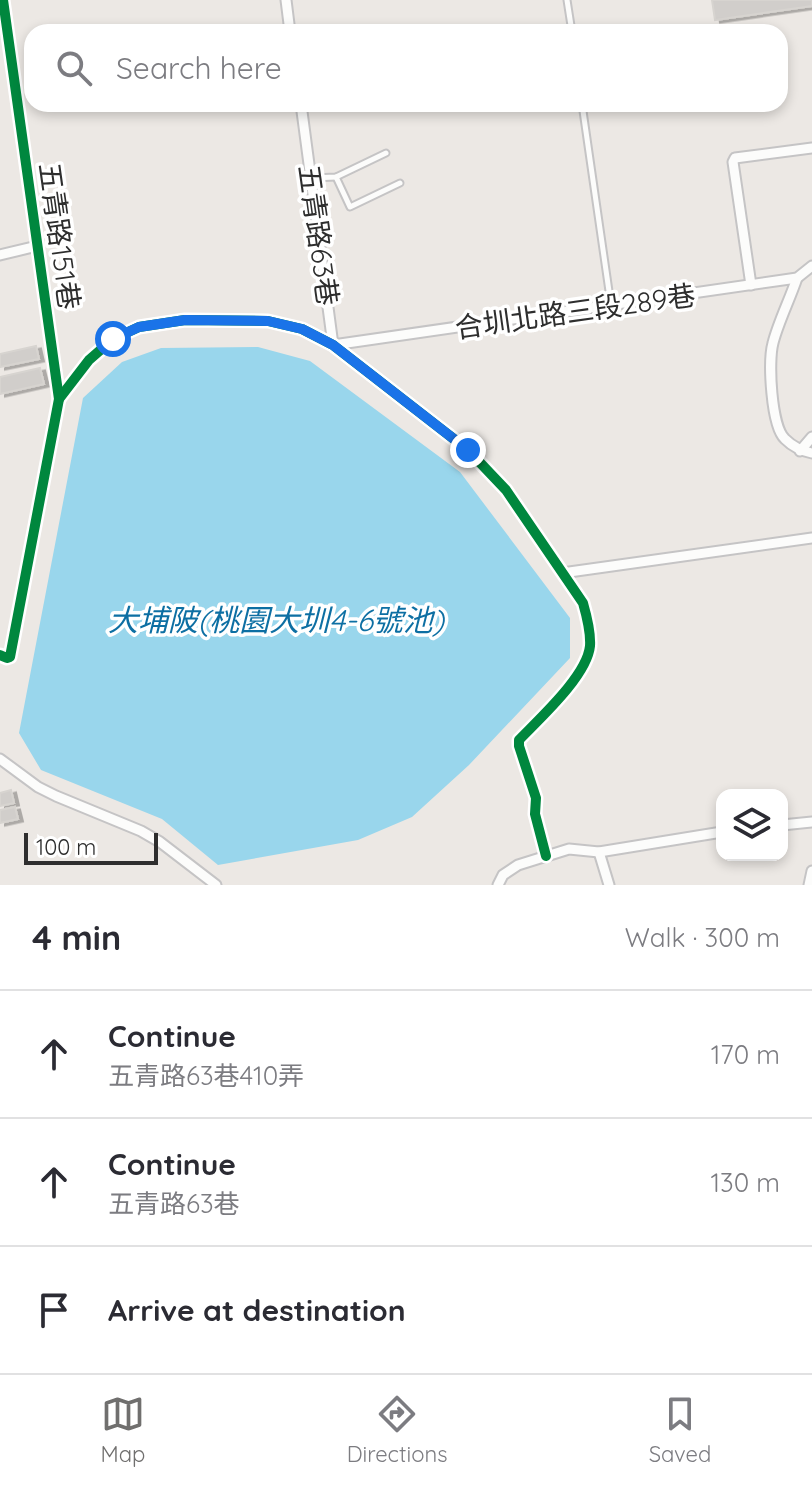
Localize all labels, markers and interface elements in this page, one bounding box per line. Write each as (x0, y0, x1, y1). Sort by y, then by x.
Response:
search box (24, 24, 788, 112)
icon: search (52, 46, 96, 90)
text: Search here (116, 49, 282, 87)
street label: 五青路151巷 (32, 160, 88, 312)
street label: 五青路63巷 (292, 162, 346, 308)
street label: 合圳北路三段289巷 (453, 277, 697, 345)
route start (95, 321, 131, 357)
route end (450, 432, 486, 468)
water label: 大埔陂(桃園大圳4-6號池) (108, 601, 446, 639)
map controls (716, 789, 788, 861)
button: layers (716, 789, 788, 861)
scale bar (24, 829, 158, 865)
text: 100 m (36, 833, 96, 861)
text: 4 min (32, 916, 121, 959)
text: Walk · 300 m (625, 921, 780, 954)
text: Continue (108, 1017, 236, 1055)
icon: ahead (32, 1032, 76, 1076)
text: 170 m (711, 1038, 780, 1071)
text: 五青路63巷410弄 (108, 1059, 304, 1092)
text: Continue (108, 1145, 236, 1183)
icon: ahead (32, 1160, 76, 1204)
text: 130 m (710, 1166, 780, 1199)
text: 五青路63巷 (108, 1187, 240, 1220)
icon: arrive (32, 1288, 76, 1332)
text: Arrive at destination (108, 1291, 406, 1329)
tab: Map (101, 1392, 145, 1468)
tab: Directions (347, 1392, 447, 1468)
tab: Saved (649, 1392, 711, 1468)

